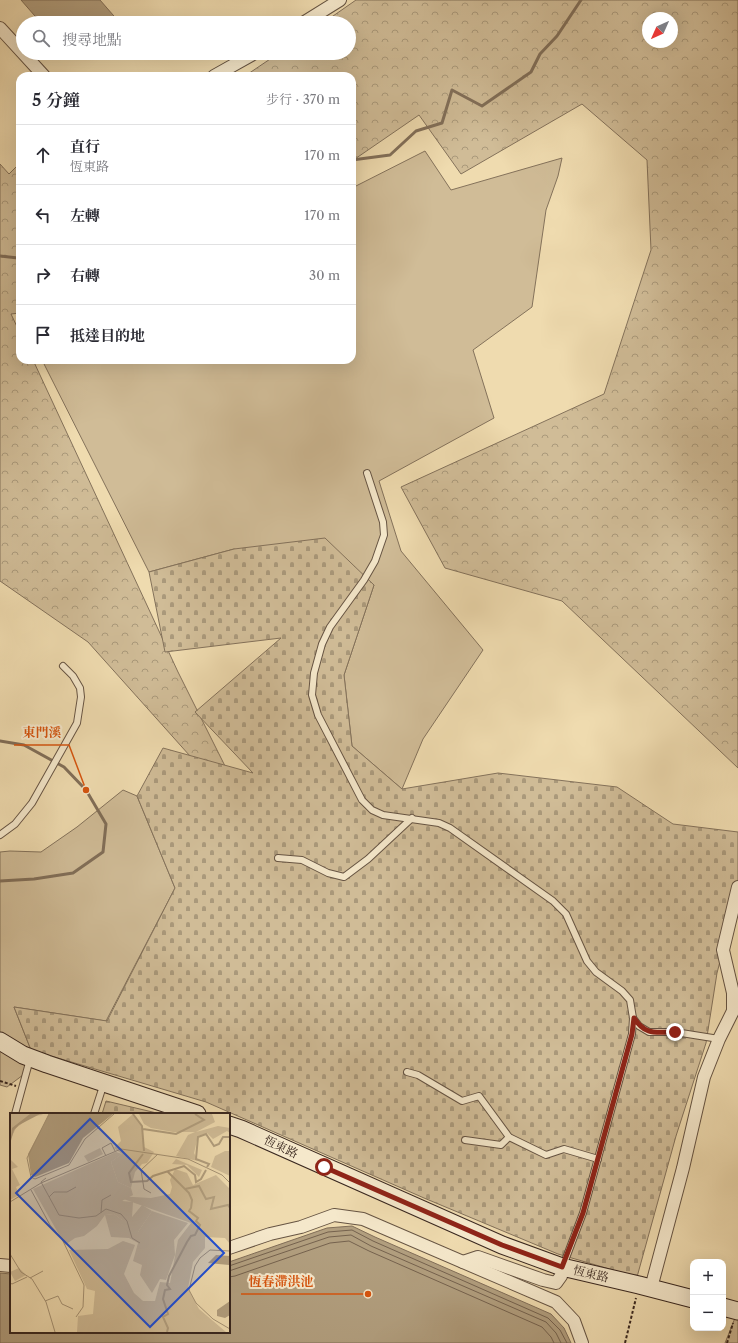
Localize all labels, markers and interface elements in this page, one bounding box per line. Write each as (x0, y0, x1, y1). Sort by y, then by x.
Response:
north arrow (642, 12, 678, 48)
search box (16, 16, 356, 60)
icon: search (30, 27, 52, 49)
text: 搜尋地點 (62, 30, 122, 49)
text: 5 分鐘 (32, 90, 80, 110)
text: 步行 · 370 m (266, 91, 340, 107)
text: 直行 (70, 137, 100, 156)
icon: ahead (32, 144, 54, 166)
text: 170 m (304, 147, 340, 163)
text: 恆東路 (70, 158, 109, 174)
icon: left (32, 204, 54, 226)
text: 左轉 (70, 206, 100, 225)
text: 170 m (304, 207, 340, 223)
icon: right (32, 264, 54, 286)
text: 右轉 (70, 266, 100, 285)
text: 30 m (309, 267, 340, 283)
icon: arrive (32, 324, 54, 346)
text: 抵達目的地 (70, 326, 145, 345)
callout: 東門溪 (14, 720, 69, 745)
text: 東門溪 (22, 724, 62, 740)
route end (666, 1023, 684, 1041)
inset map (10, 1113, 230, 1333)
street label: 恆東路 (262, 1132, 301, 1161)
route start (315, 1158, 333, 1176)
map controls (690, 1259, 726, 1331)
button: + (690, 1259, 726, 1295)
street label: 恆東路 (572, 1262, 610, 1285)
callout: 恆春滯洪池 (241, 1269, 322, 1294)
text: 恆春滯洪池 (248, 1273, 314, 1289)
button: − (690, 1295, 726, 1331)

